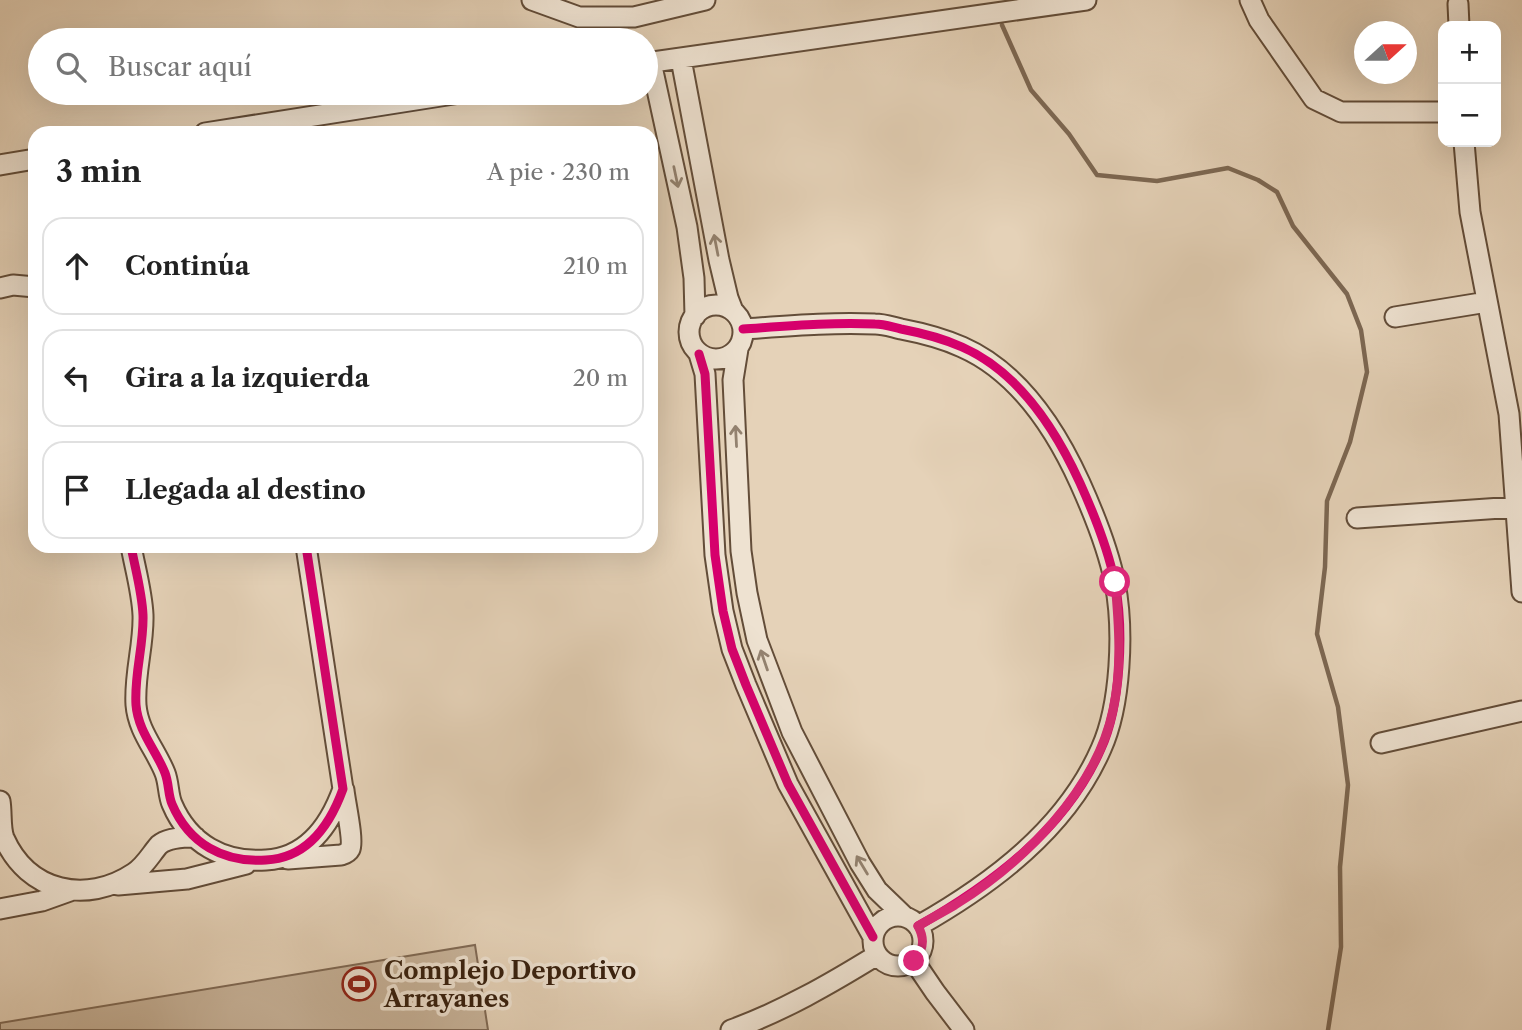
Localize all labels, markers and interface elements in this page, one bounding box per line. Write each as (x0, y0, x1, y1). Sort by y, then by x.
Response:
north arrow (1354, 21, 1417, 84)
map controls (1438, 21, 1501, 147)
button: + (1438, 21, 1501, 84)
search box (28, 28, 658, 105)
icon: search (52, 48, 90, 86)
text: Buscar aquí (108, 51, 252, 83)
button: − (1438, 84, 1501, 147)
text: 3 min (56, 153, 142, 190)
text: A pie · 230 m (487, 158, 630, 186)
one-way arrow (670, 165, 684, 188)
one-way arrow (709, 234, 723, 257)
icon: ahead (58, 247, 96, 285)
text: Continúa (125, 250, 250, 282)
text: 210 m (563, 252, 628, 280)
icon: left (58, 359, 96, 397)
text: Gira a la izquierda (125, 362, 370, 394)
text: 20 m (573, 364, 628, 392)
one-way arrow (729, 424, 742, 447)
icon: arrive (58, 471, 96, 509)
text: Llegada al destino (125, 474, 366, 506)
route start (1099, 566, 1130, 597)
one-way arrow (757, 650, 769, 672)
one-way arrow (855, 856, 869, 876)
route end (898, 945, 929, 976)
place label: Complejo Deportivo Arrayanes (383, 956, 636, 1013)
sports icon: Complejo Deportivo Arrayanes (340, 965, 378, 1003)

